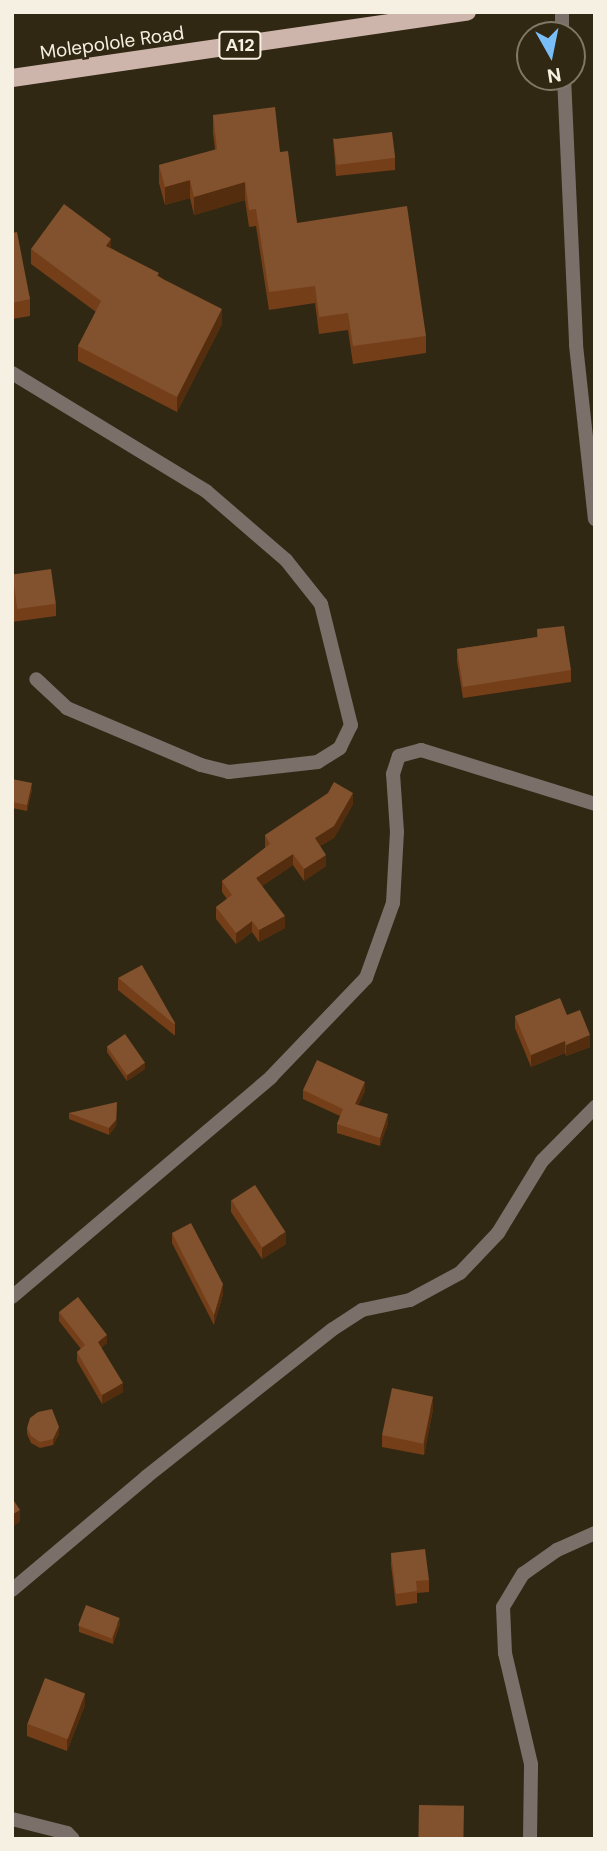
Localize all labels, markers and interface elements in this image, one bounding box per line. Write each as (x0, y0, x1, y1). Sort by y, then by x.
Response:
north arrow (516, 21, 586, 91)
street label: Molepolole Road (38, 22, 186, 64)
road number: A12 (217, 31, 263, 60)
text: N (545, 62, 563, 89)

